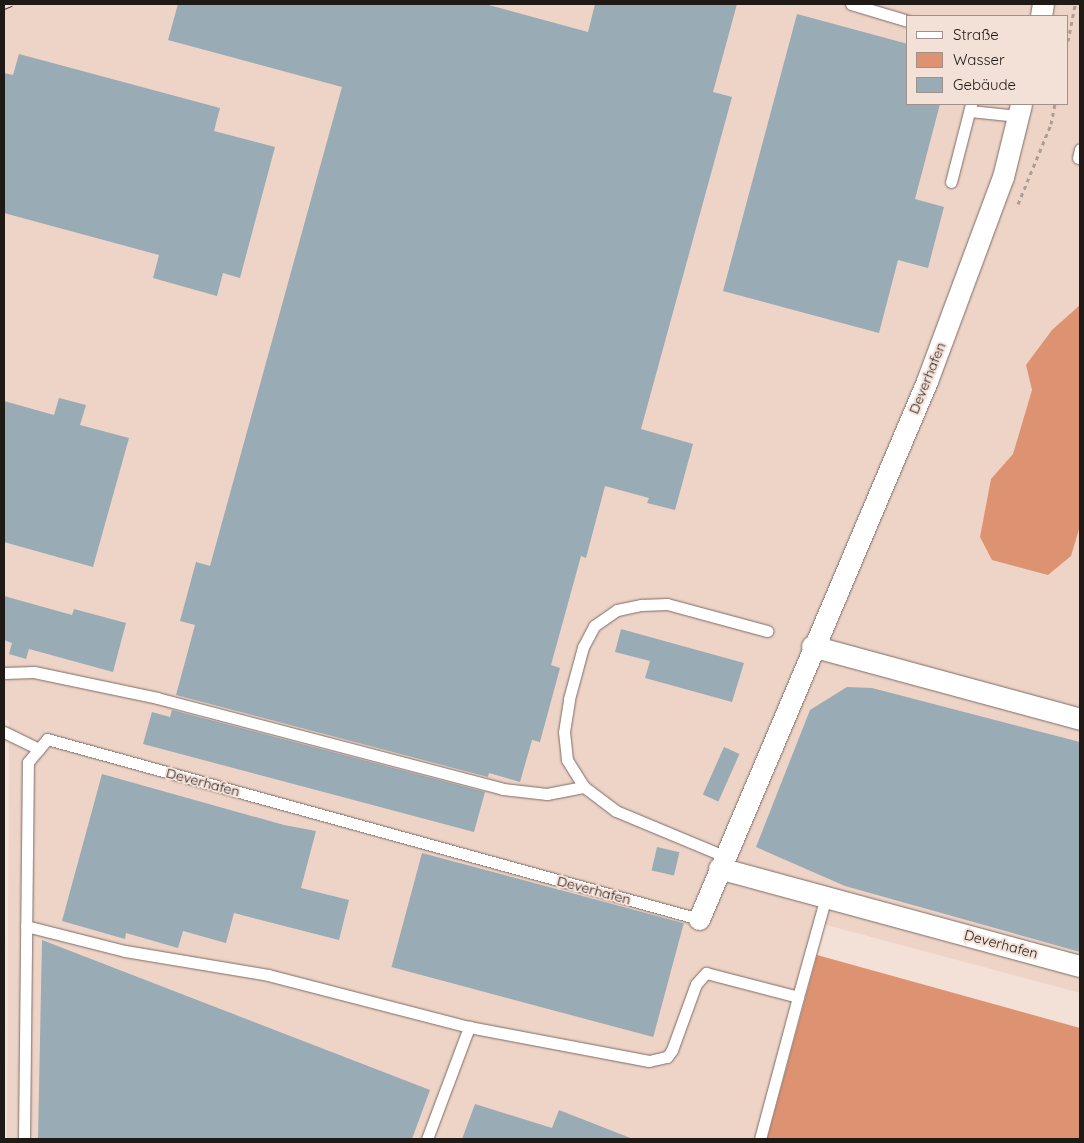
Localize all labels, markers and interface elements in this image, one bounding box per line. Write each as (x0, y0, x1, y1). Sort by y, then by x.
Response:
legend (906, 15, 1069, 105)
text: Straße (953, 25, 999, 44)
text: Wasser (953, 50, 1005, 69)
text: Gebäude (953, 75, 1016, 94)
street label: Deverhafen (905, 340, 949, 416)
street label: Deverhafen (164, 764, 242, 800)
street label: Deverhafen (555, 872, 633, 908)
street label: Deverhafen (962, 926, 1040, 962)

